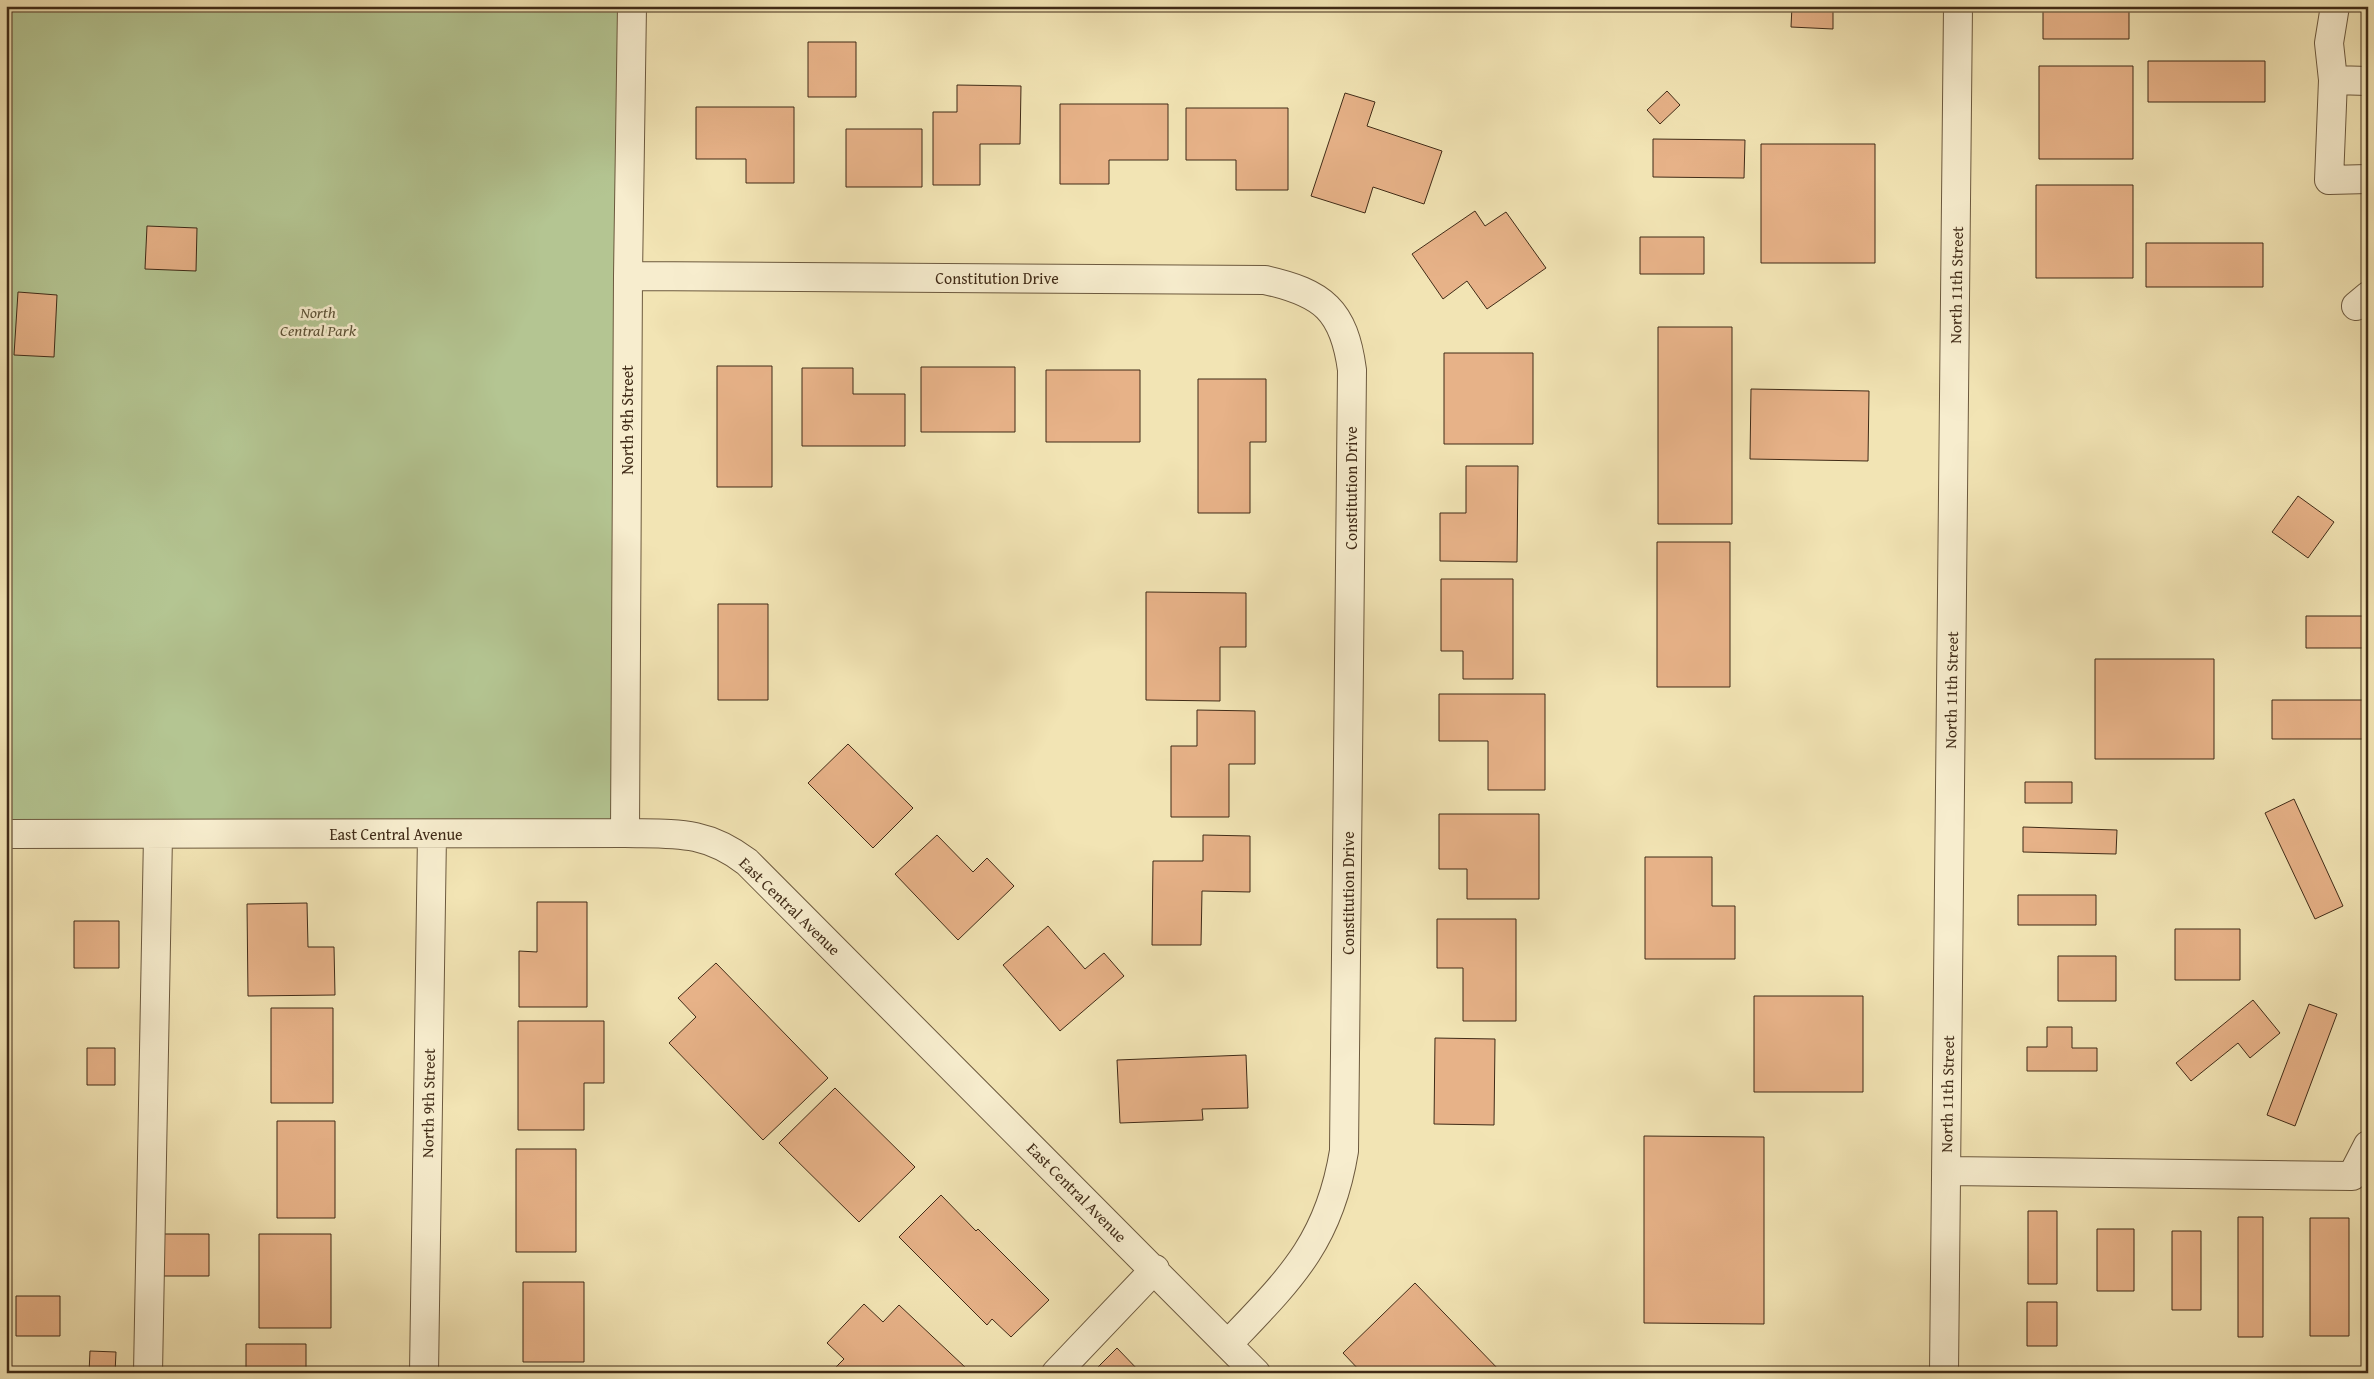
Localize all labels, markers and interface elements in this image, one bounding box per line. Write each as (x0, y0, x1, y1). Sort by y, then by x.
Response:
street label: North 11th Street (1943, 226, 1969, 344)
street label: Constitution Drive (935, 266, 1059, 290)
park label: North Central Park (280, 300, 357, 342)
street label: North 9th Street (615, 365, 639, 475)
street label: Constitution Drive (1339, 426, 1363, 550)
street label: North 11th Street (1938, 631, 1964, 749)
street label: East Central Avenue (329, 822, 463, 846)
street label: Constitution Drive (1336, 831, 1360, 955)
street label: East Central Avenue (734, 851, 846, 961)
street label: North 11th Street (1934, 1035, 1960, 1153)
street label: North 9th Street (415, 1048, 441, 1158)
street label: East Central Avenue (1021, 1136, 1133, 1248)

